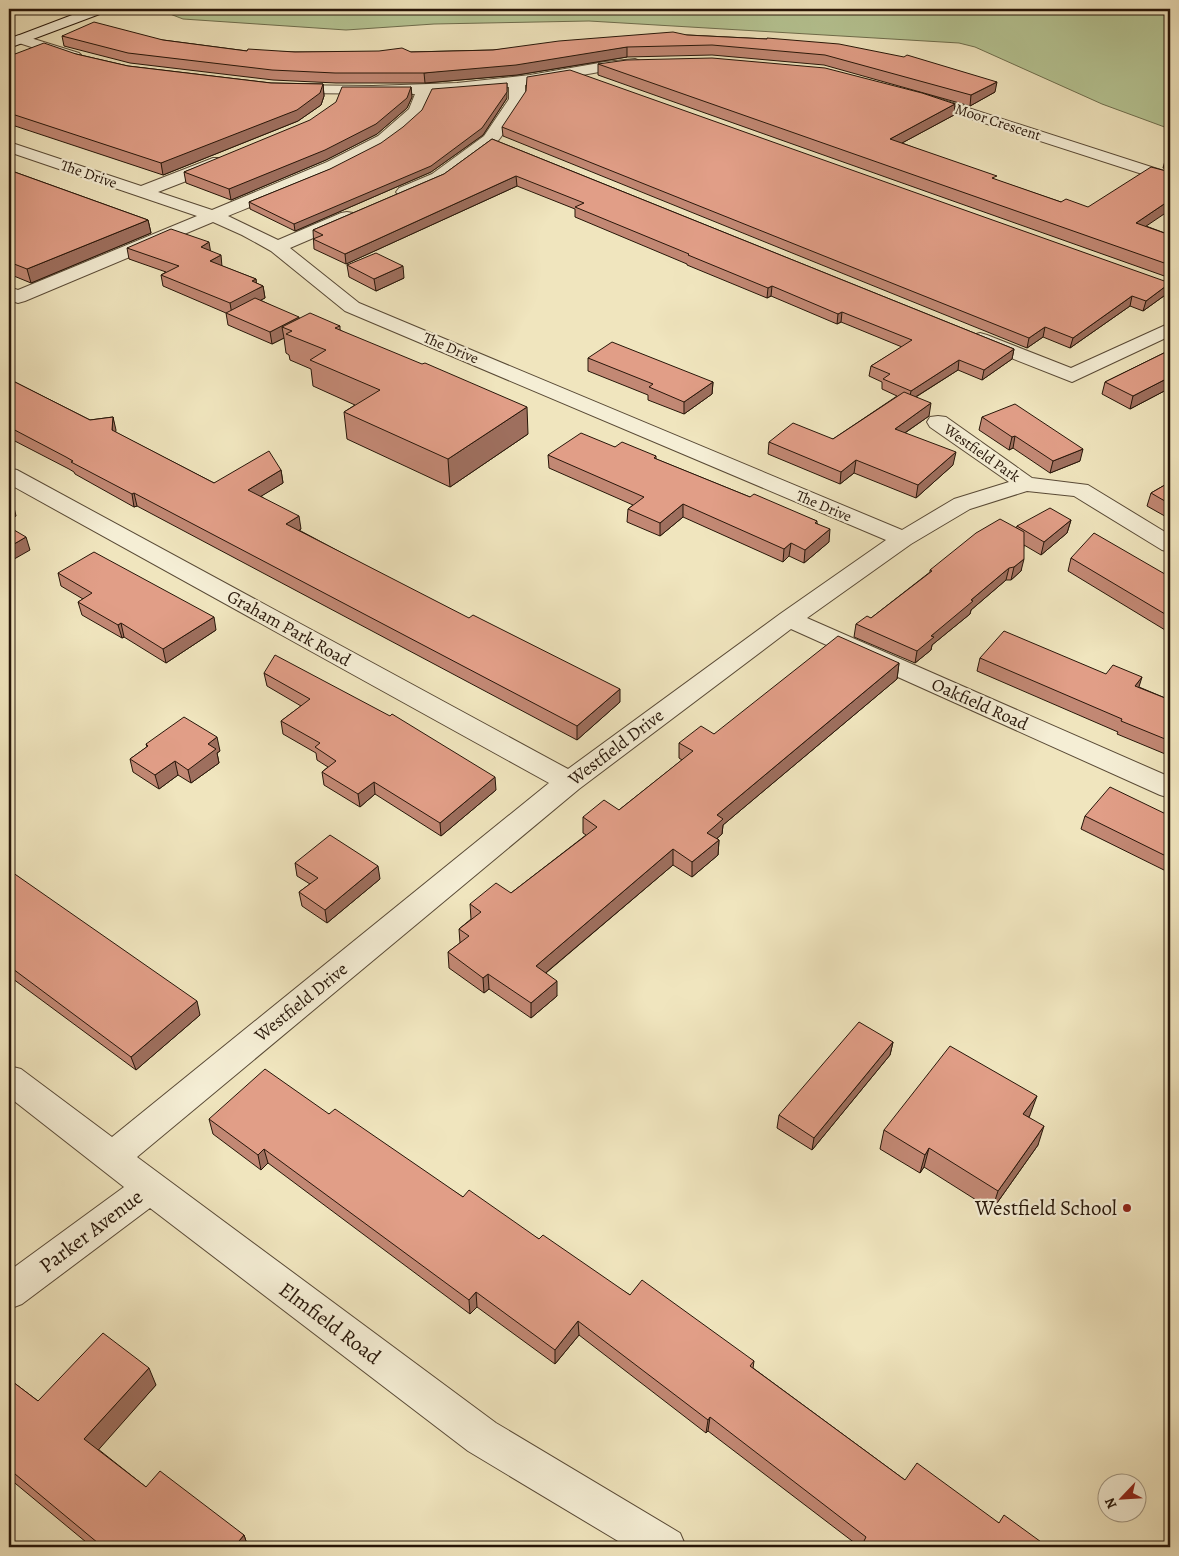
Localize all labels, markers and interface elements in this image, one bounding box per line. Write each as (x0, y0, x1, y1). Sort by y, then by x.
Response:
street label: Moor Crescent (952, 99, 1044, 145)
street label: The Drive (58, 155, 120, 193)
street label: The Drive (420, 327, 482, 369)
street label: Westfield Park (939, 419, 1025, 487)
street label: The Drive (793, 485, 855, 527)
street label: Graham Park Road (223, 584, 356, 672)
street label: Oakfield Road (928, 672, 1032, 736)
street label: Westfield Drive (563, 703, 668, 791)
street label: Westfield Drive (249, 957, 353, 1048)
street label: Parker Avenue (33, 1183, 149, 1279)
place label: Westfield School (974, 1194, 1117, 1222)
marker: Westfield School (1121, 1202, 1133, 1214)
street label: Elmfield Road (273, 1275, 387, 1371)
north arrow (1096, 1474, 1146, 1524)
text: N (1100, 1495, 1121, 1512)

